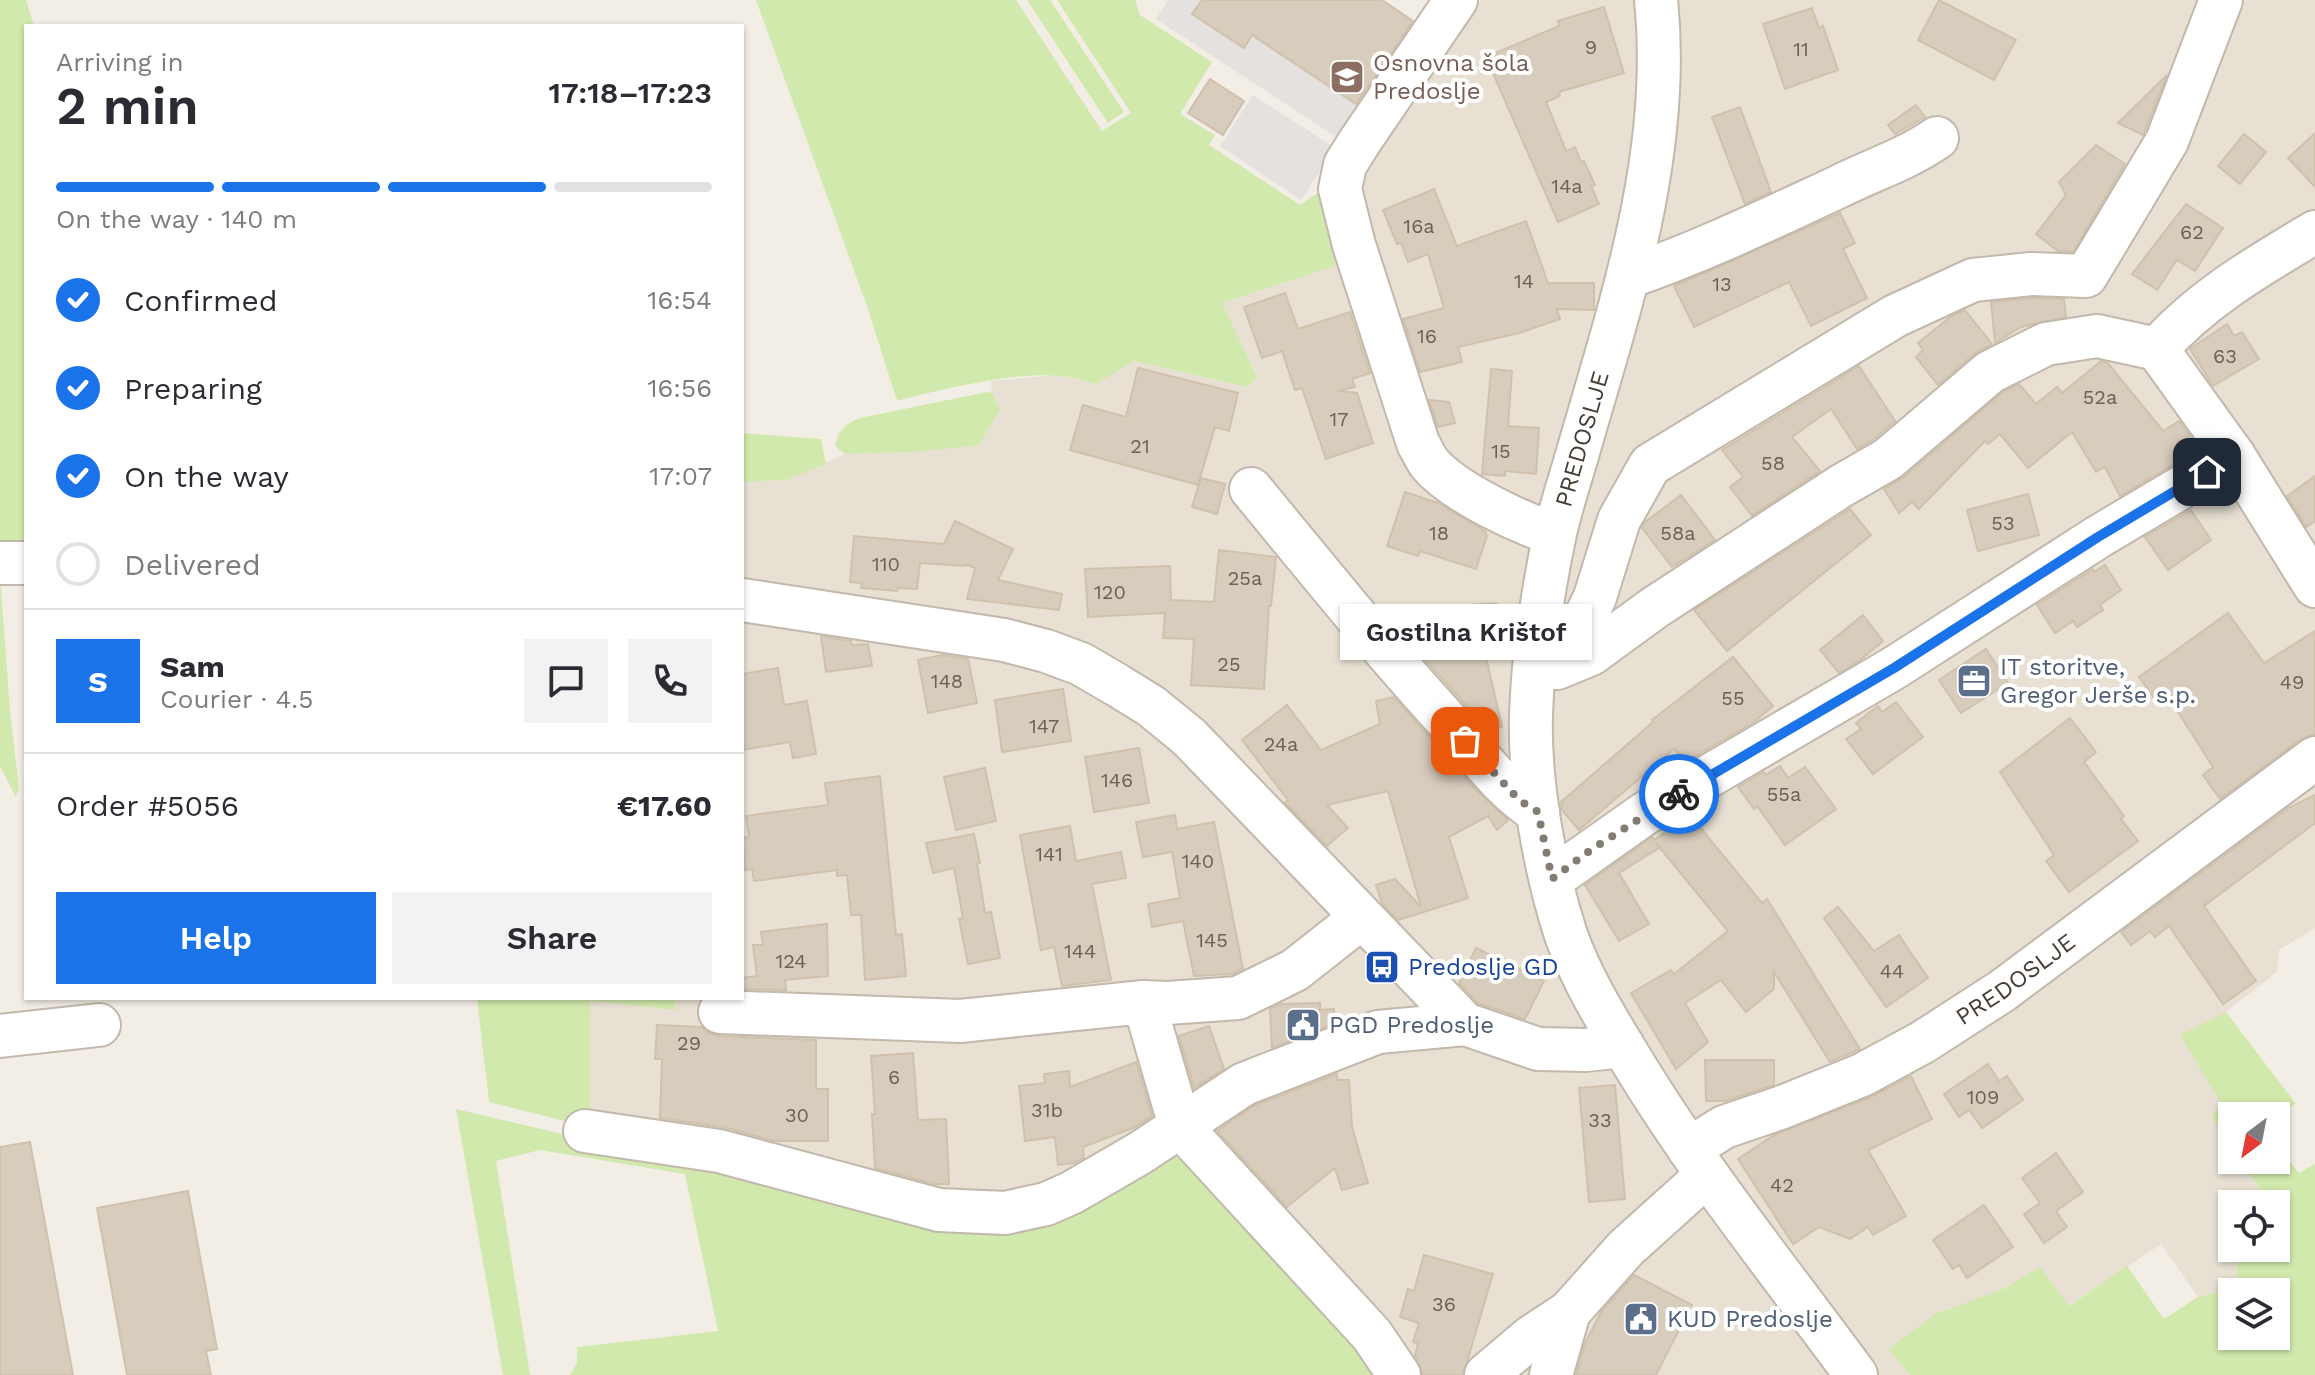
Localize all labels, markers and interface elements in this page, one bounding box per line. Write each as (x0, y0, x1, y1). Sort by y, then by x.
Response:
house number: 9 (1585, 35, 1597, 59)
house number: 11 (1793, 37, 1809, 61)
text: Arriving in (56, 47, 184, 77)
place label: Osnovna šola Predoslje (1373, 49, 1529, 105)
school or university icon: Osnovna šola Predoslje (1328, 58, 1366, 96)
text: 17:18–17:23 (548, 75, 712, 110)
text: 2 min (56, 76, 199, 137)
house number: 14a (1551, 174, 1583, 198)
text: On the way · 140 m (56, 204, 297, 234)
house number: 16a (1403, 214, 1435, 238)
house number: 62 (2180, 220, 2204, 244)
house number: 14 (1514, 269, 1534, 293)
house number: 13 (1712, 272, 1732, 296)
icon: check (56, 278, 100, 322)
text: Confirmed (124, 283, 278, 318)
text: 16:54 (647, 285, 712, 315)
house number: 16 (1417, 324, 1437, 348)
house number: 63 (2213, 344, 2237, 368)
icon: check (56, 366, 100, 410)
street label: PREDOSLJE (1549, 368, 1615, 510)
text: Preparing (124, 371, 262, 406)
text: 16:56 (647, 373, 712, 403)
house number: 52a (2083, 385, 2117, 409)
house number: 17 (1329, 407, 1349, 431)
house number: 21 (1130, 434, 1150, 458)
pin (2173, 438, 2241, 506)
house number: 15 (1491, 439, 1511, 463)
icon: home (2185, 450, 2229, 494)
house number: 58 (1761, 451, 1785, 475)
icon: check (56, 454, 100, 498)
text: On the way (124, 459, 289, 494)
text: 17:07 (649, 461, 712, 491)
house number: 53 (1991, 511, 2015, 535)
house number: 18 (1429, 521, 1449, 545)
house number: 58a (1660, 521, 1696, 545)
text: Delivered (124, 547, 261, 582)
house number: 110 (872, 552, 900, 576)
house number: 25a (1228, 566, 1262, 590)
house number: 120 (1094, 580, 1126, 604)
callout: Gostilna Krištof (1339, 605, 1591, 661)
text: Gostilna Krištof (1366, 617, 1566, 647)
button: chat (524, 639, 608, 723)
button: phone (628, 639, 712, 723)
text: Sam (160, 649, 225, 684)
house number: 25 (1217, 652, 1241, 676)
place label: IT storitve, Gregor Jerše s.p. (2000, 653, 2196, 709)
office icon: IT storitve, Gregor Jerše s.p. (1955, 662, 1993, 700)
text: S (88, 664, 108, 699)
house number: 148 (931, 669, 963, 693)
house number: 49 (2280, 670, 2304, 694)
text: Courier · 4.5 (160, 684, 313, 714)
house number: 55 (1721, 686, 1745, 710)
pin (1431, 707, 1499, 775)
house number: 147 (1029, 714, 1059, 738)
icon: bag (1443, 719, 1487, 763)
house number: 24a (1264, 732, 1298, 756)
courier (1639, 754, 1719, 834)
house number: 146 (1101, 768, 1133, 792)
icon: bike (1657, 772, 1701, 816)
house number: 55a (1767, 782, 1801, 806)
text: Order #5056 (56, 788, 239, 823)
text: €17.60 (617, 788, 712, 823)
house number: 141 (1035, 842, 1063, 866)
house number: 140 (1182, 849, 1214, 873)
button: Help (56, 892, 376, 984)
button: Share (392, 892, 712, 984)
street label: PREDOSLJE (1951, 927, 2081, 1031)
house number: 145 (1196, 928, 1228, 952)
house number: 144 (1064, 939, 1096, 963)
bus stop icon: Predoslje GD (1363, 948, 1401, 986)
house number: 124 (775, 949, 807, 973)
place label: Predoslje GD (1408, 953, 1558, 981)
house number: 44 (1880, 959, 1904, 983)
public building icon: PGD Predoslje (1284, 1006, 1322, 1044)
place label: PGD Predoslje (1329, 1011, 1494, 1039)
house number: 29 (677, 1031, 701, 1055)
house number: 6 (888, 1065, 900, 1089)
house number: 109 (1967, 1085, 1999, 1109)
house number: 31b (1031, 1098, 1063, 1122)
north arrow (2218, 1102, 2290, 1174)
map controls (2218, 1102, 2290, 1350)
house number: 30 (785, 1103, 809, 1127)
house number: 33 (1588, 1108, 1612, 1132)
house number: 42 (1770, 1173, 1794, 1197)
button: locate (2218, 1190, 2290, 1262)
button: layers (2218, 1278, 2290, 1350)
house number: 36 (1432, 1292, 1456, 1316)
public building icon: KUD Predoslje (1622, 1300, 1660, 1338)
place label: KUD Predoslje (1667, 1305, 1833, 1333)

